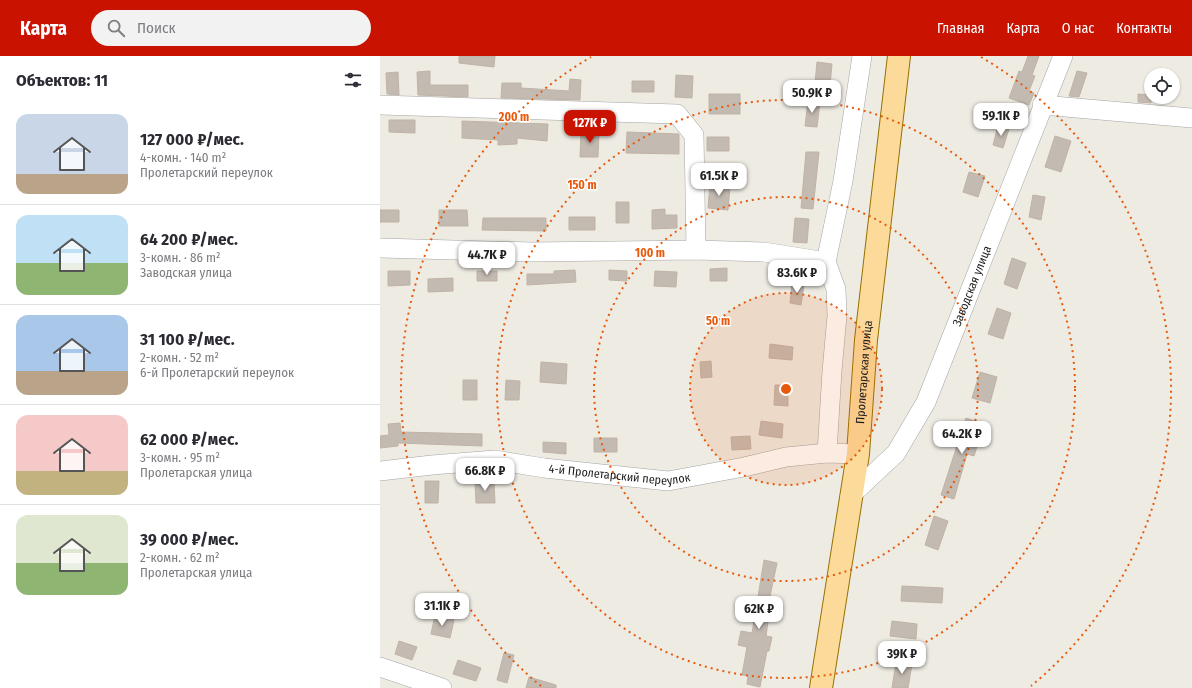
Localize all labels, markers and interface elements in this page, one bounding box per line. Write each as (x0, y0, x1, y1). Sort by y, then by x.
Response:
search box (91, 10, 371, 46)
text: Карта (20, 17, 67, 40)
icon: search (105, 17, 127, 39)
text: Поиск (137, 19, 175, 37)
text: Главная (937, 20, 984, 37)
text: Карта (1006, 20, 1040, 37)
text: О нас (1062, 20, 1094, 37)
text: Контакты (1116, 20, 1172, 37)
map controls (1144, 68, 1180, 104)
button: locate (1144, 68, 1180, 104)
icon: filters (342, 69, 364, 91)
text: Объектов: 11 (16, 70, 108, 91)
pin: 50.9K ₽ (775, 80, 849, 114)
text: 50.9K ₽ (792, 85, 832, 100)
pin: 59.1K ₽ (964, 103, 1038, 137)
text: 59.1K ₽ (982, 108, 1020, 123)
text: 200 m (498, 110, 529, 124)
pin: 127K ₽ (557, 110, 623, 144)
text: 127K ₽ (573, 115, 607, 130)
text: 127 000 ₽/мес. (140, 129, 244, 150)
icon: home (48, 130, 96, 178)
text: 4-комн. · 140 m² (140, 150, 226, 165)
pin: 61.5K ₽ (682, 163, 756, 197)
text: Пролетарский переулок (140, 165, 273, 180)
text: 61.5K ₽ (700, 168, 738, 183)
text: 150 m (567, 178, 597, 192)
text: 64 200 ₽/мес. (140, 229, 238, 250)
icon: home (48, 231, 96, 279)
pin: 44.7K ₽ (450, 242, 524, 276)
street label: Заводская улица (950, 244, 994, 328)
text: 100 m (635, 246, 665, 260)
text: 44.7K ₽ (467, 247, 507, 262)
text: 3-комн. · 86 m² (140, 250, 221, 265)
pin: 83.6K ₽ (760, 260, 834, 294)
text: Заводская улица (140, 265, 232, 280)
text: 83.6K ₽ (777, 265, 817, 280)
text: 50 m (706, 314, 730, 328)
street label: Пролетарская улица (853, 320, 875, 424)
text: 31 100 ₽/мес. (140, 329, 235, 350)
icon: home (48, 331, 96, 379)
text: 2-комн. · 52 m² (140, 350, 219, 365)
text: 6-й Пролетарский переулок (140, 365, 294, 380)
centre of rings (779, 382, 793, 396)
pin: 64.2K ₽ (925, 421, 999, 455)
text: 64.2K ₽ (942, 426, 982, 441)
text: 62 000 ₽/мес. (140, 429, 238, 450)
icon: home (48, 431, 96, 479)
text: 3-комн. · 95 m² (140, 450, 220, 465)
pin: 66.8K ₽ (448, 458, 522, 492)
street label: 4-й Пролетарский переулок (548, 462, 692, 488)
text: 66.8K ₽ (465, 463, 505, 478)
text: Пролетарская улица (140, 465, 252, 480)
text: 39 000 ₽/мес. (140, 529, 238, 550)
icon: home (48, 531, 96, 579)
text: 2-комн. · 62 m² (140, 550, 220, 565)
text: Пролетарская улица (140, 565, 252, 580)
pin: 31.1K ₽ (405, 593, 479, 627)
pin: 62K ₽ (731, 596, 787, 630)
text: 31.1K ₽ (424, 598, 460, 613)
text: 62K ₽ (744, 601, 774, 616)
pin: 39K ₽ (874, 641, 930, 675)
text: 39K ₽ (887, 646, 917, 661)

